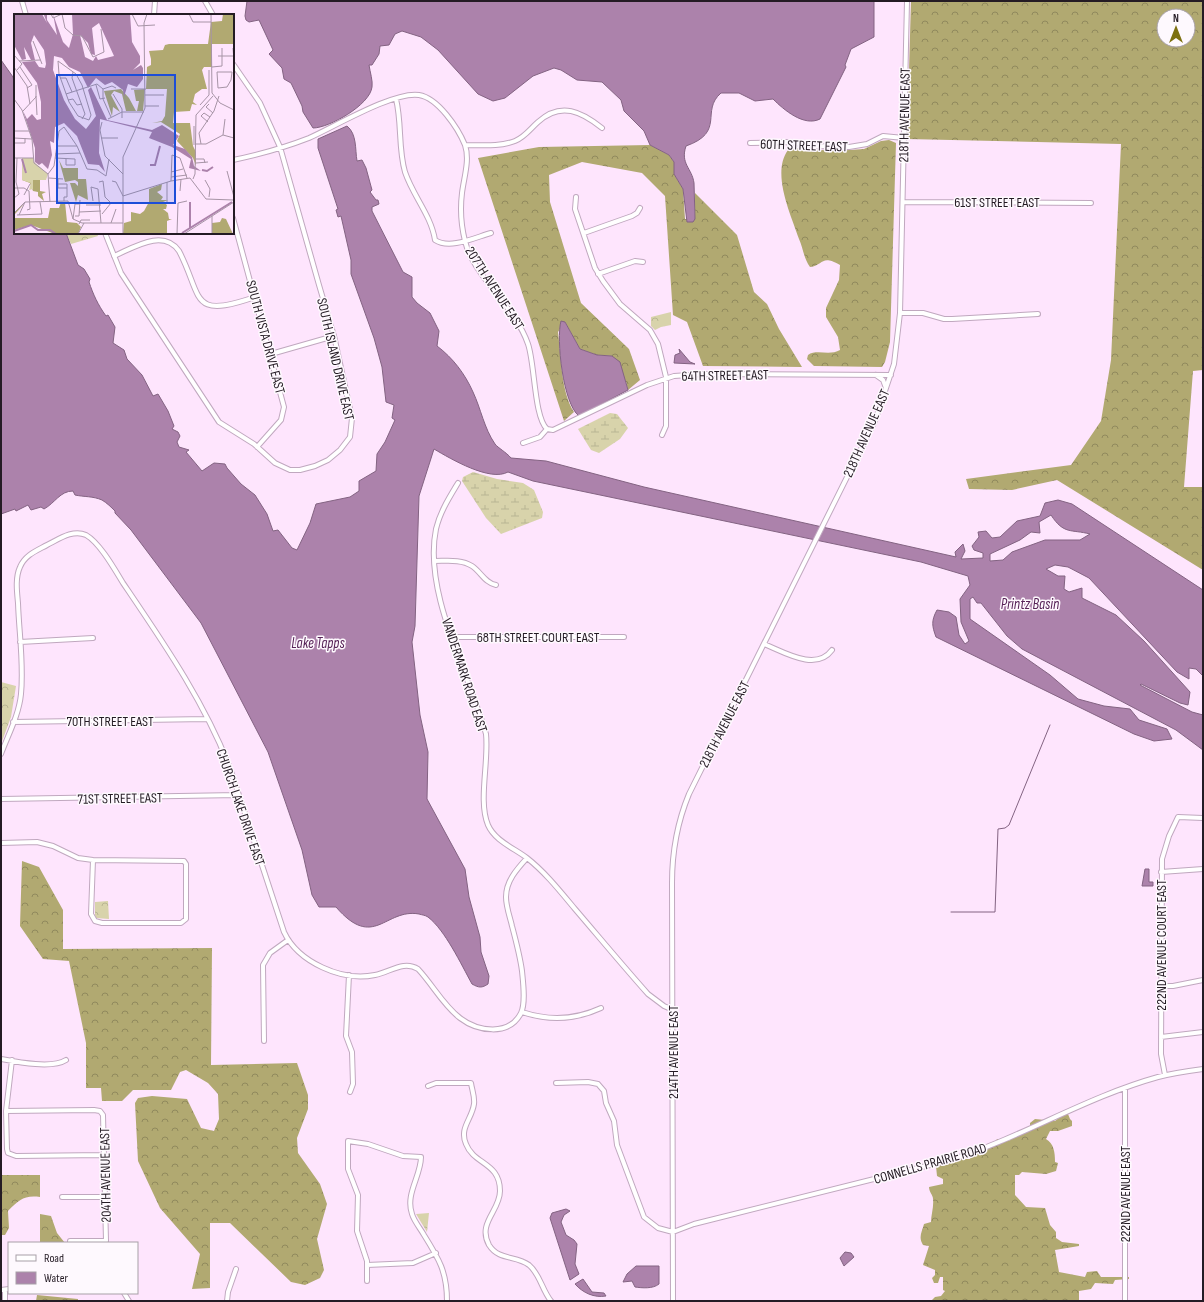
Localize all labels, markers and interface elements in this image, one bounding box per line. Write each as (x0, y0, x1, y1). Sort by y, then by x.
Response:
north arrow (1156, 8, 1196, 48)
text: N (1173, 12, 1179, 25)
inset map (14, 14, 234, 234)
street label: 218TH AVENUE EAST (895, 67, 914, 163)
street label: 60TH STREET EAST (760, 135, 848, 156)
street label: 61ST STREET EAST (954, 194, 1040, 211)
street label: 207TH AVENUE EAST (461, 243, 528, 333)
street label: SOUTH VISTA DRIVE EAST (242, 278, 289, 396)
street label: SOUTH ISLAND DRIVE EAST (313, 296, 358, 422)
street label: 64TH STREET EAST (681, 366, 769, 385)
street label: 218TH AVENUE EAST (839, 386, 894, 480)
water label: Printz Basin (1001, 595, 1059, 614)
street label: VANDERMARK ROAD EAST (438, 616, 491, 735)
street label: 68TH STREET COURT EAST (477, 629, 600, 646)
water label: Lake Tapps (291, 634, 345, 653)
street label: 218TH AVENUE EAST (695, 678, 754, 770)
street label: 70TH STREET EAST (66, 713, 154, 730)
street label: CHURCH LAKE DRIVE EAST (213, 746, 269, 868)
street label: 71ST STREET EAST (77, 789, 163, 808)
street label: 222ND AVENUE COURT EAST (1153, 879, 1170, 1011)
street label: 214TH AVENUE EAST (665, 1005, 682, 1099)
street label: 204TH AVENUE EAST (96, 1127, 115, 1223)
street label: CONNELLS PRAIRIE ROAD (872, 1139, 989, 1188)
street label: 222ND AVENUE EAST (1117, 1145, 1134, 1242)
legend (8, 1242, 138, 1294)
text: Road (44, 1251, 64, 1266)
text: Water (44, 1271, 68, 1286)

